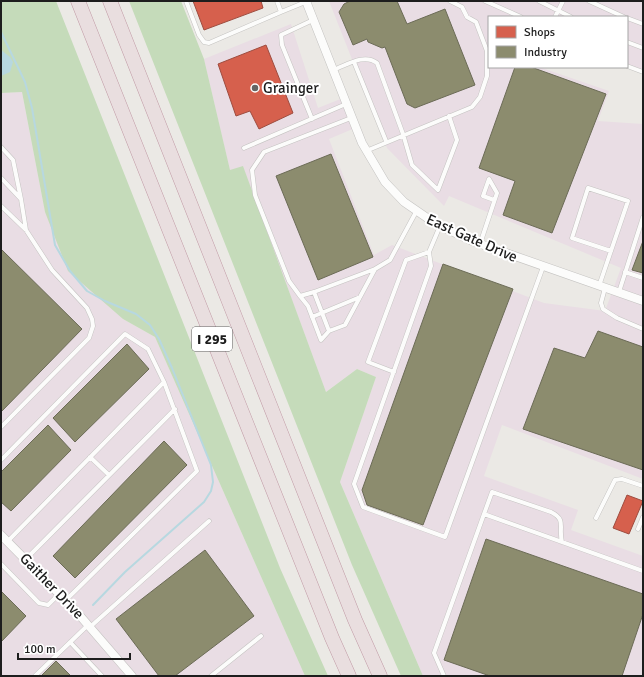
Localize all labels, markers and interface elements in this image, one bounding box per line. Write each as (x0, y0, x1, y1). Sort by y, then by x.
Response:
legend (488, 16, 628, 68)
text: Shops (524, 25, 555, 40)
text: Industry (524, 45, 567, 60)
place label: Grainger (263, 79, 319, 97)
marker: Grainger (250, 83, 260, 93)
street label: East Gate Drive (424, 210, 520, 266)
road number: I 295 (192, 327, 232, 351)
street label: Gaither Drive (16, 549, 88, 623)
scale bar (18, 635, 130, 661)
text: 100 m (24, 642, 56, 657)

